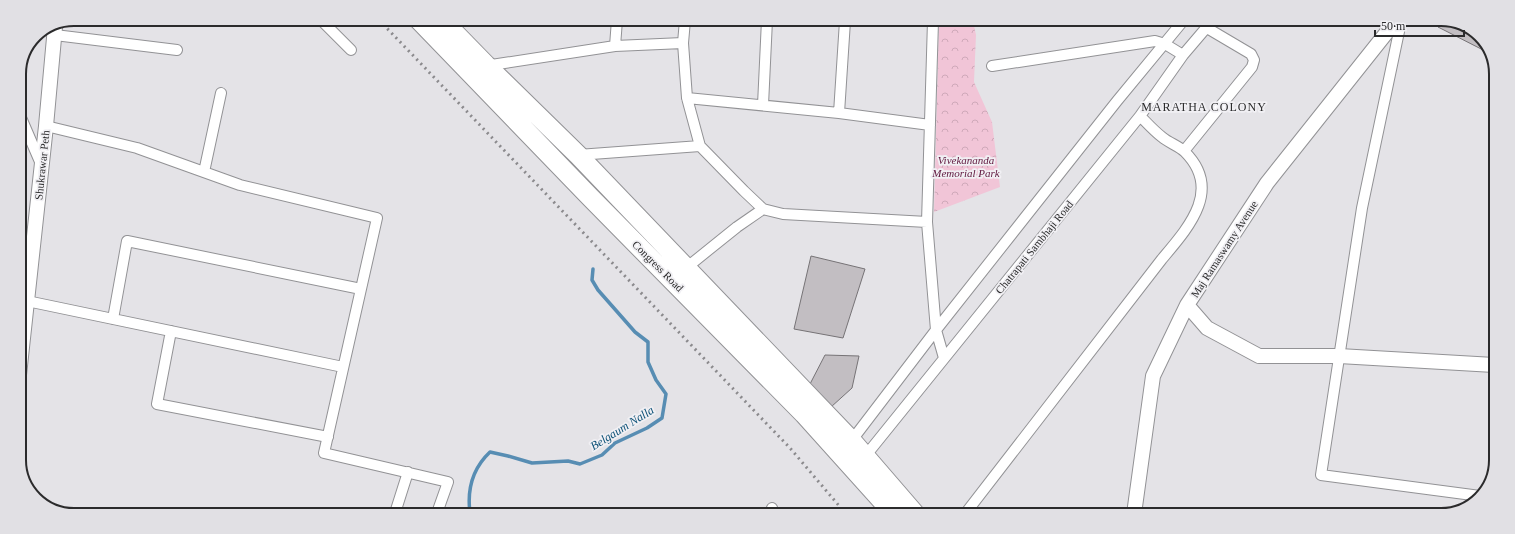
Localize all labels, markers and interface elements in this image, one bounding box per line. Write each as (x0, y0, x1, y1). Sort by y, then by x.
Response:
scale bar (1375, 12, 1464, 38)
text: 50 m (1381, 19, 1406, 33)
district label: MARATHA COLONY (1141, 100, 1267, 114)
street label: Shukrawar Peth (32, 129, 52, 200)
park label: Vivekananda Memorial Park (931, 154, 1001, 179)
street label: Chatrapati Sambhaji Road (993, 198, 1076, 296)
street label: Maj Ramaswamy Avenue (1188, 198, 1260, 300)
street label: Congress Road (630, 238, 686, 294)
water label: Belgaum Nalla (588, 403, 656, 453)

